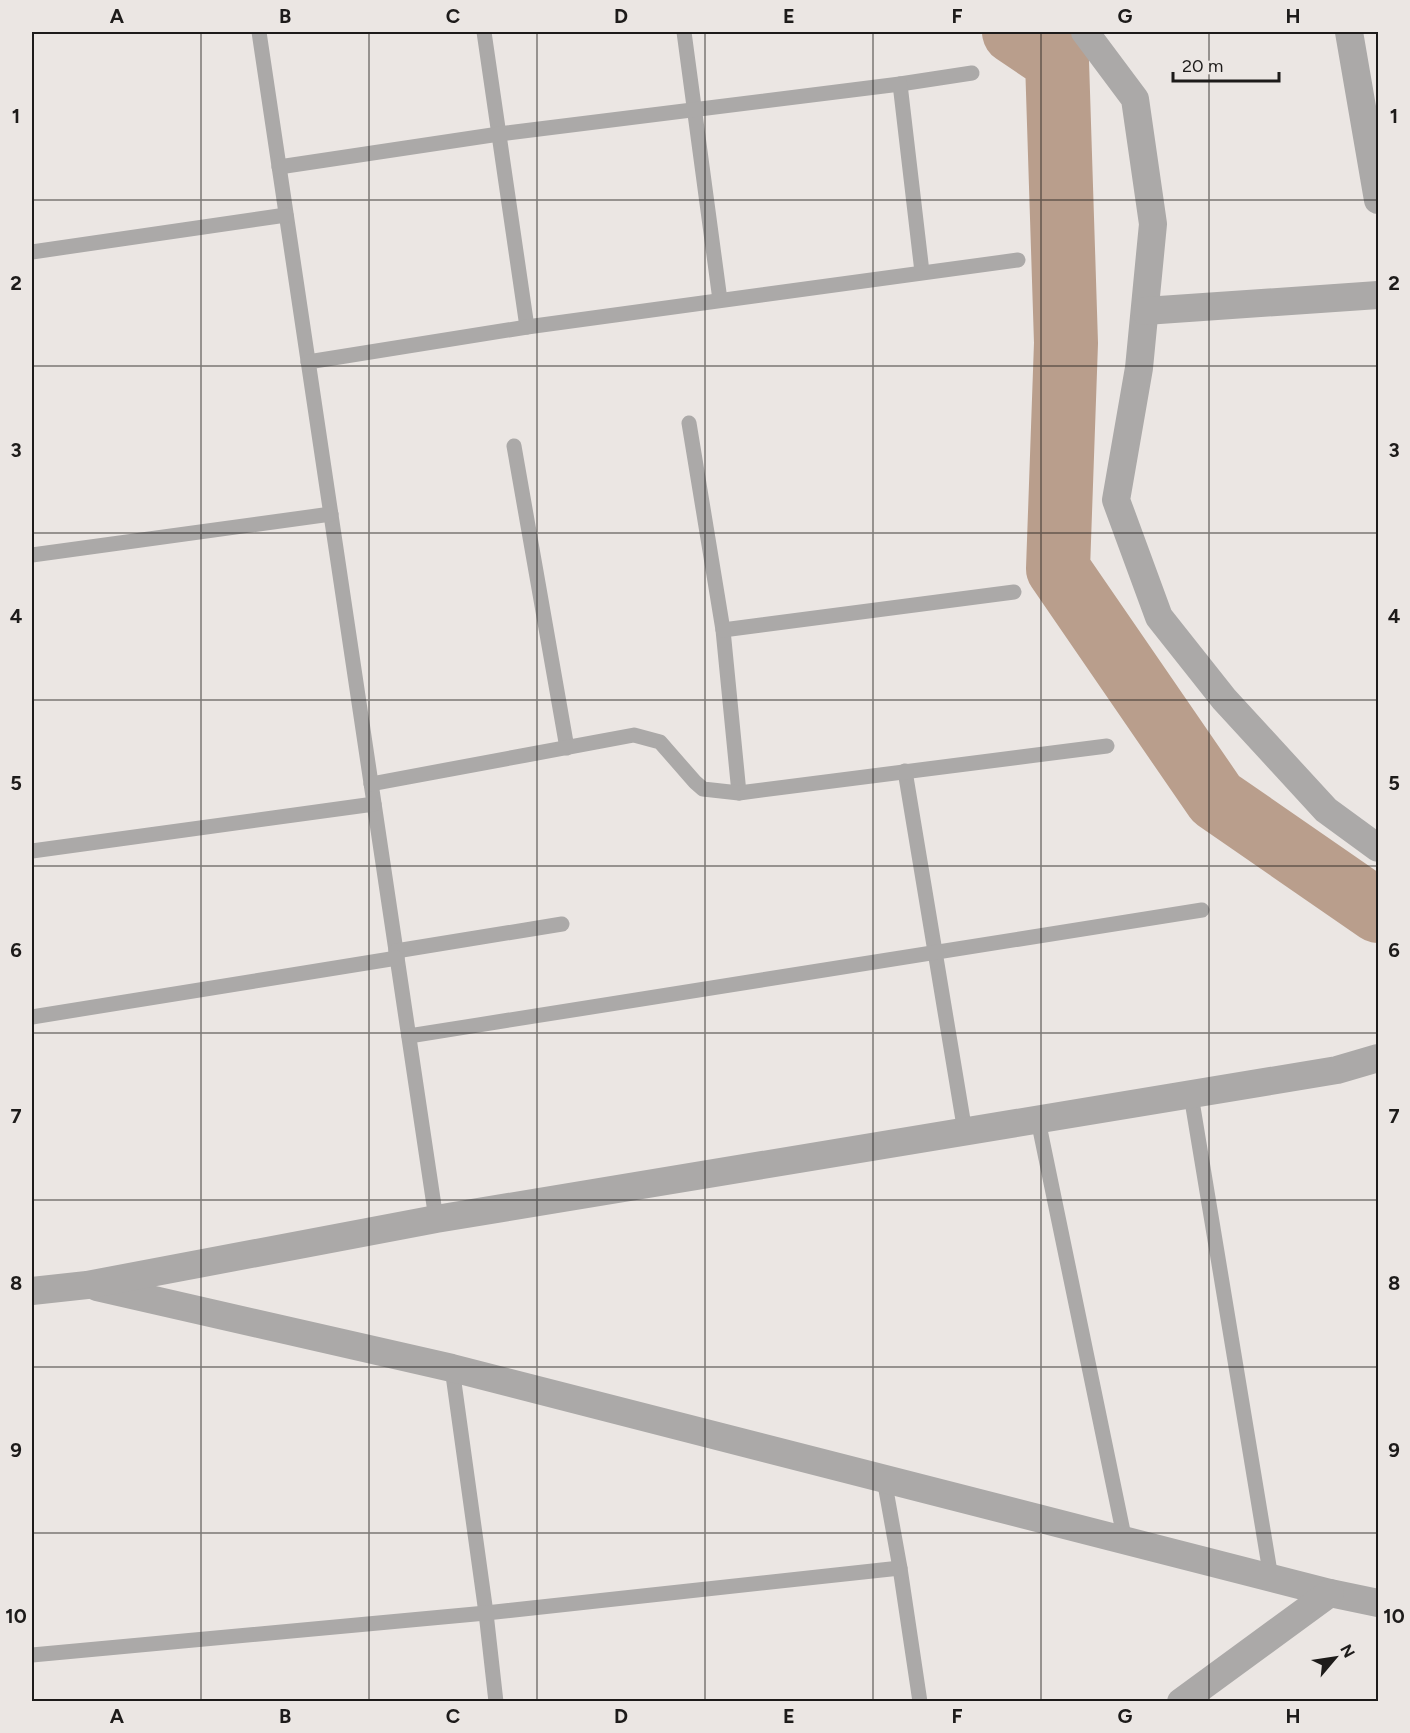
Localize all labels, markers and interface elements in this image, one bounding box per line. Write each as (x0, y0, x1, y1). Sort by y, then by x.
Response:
text: A (110, 4, 125, 28)
text: B (279, 4, 291, 28)
text: C (446, 4, 460, 28)
text: D (614, 4, 628, 28)
text: E (783, 4, 795, 28)
text: F (951, 4, 963, 28)
text: G (1118, 4, 1133, 28)
text: H (1286, 4, 1301, 28)
scale bar (1173, 45, 1280, 83)
text: 20 m (1182, 55, 1223, 77)
text: 1 (12, 104, 20, 128)
text: 1 (1390, 104, 1398, 128)
text: 2 (10, 271, 22, 295)
text: 2 (1388, 271, 1400, 295)
text: 3 (10, 438, 22, 462)
text: 3 (1388, 438, 1400, 462)
text: 4 (10, 604, 23, 628)
text: 4 (1388, 604, 1401, 628)
text: 5 (10, 771, 22, 795)
text: 5 (1388, 771, 1400, 795)
text: 6 (10, 938, 22, 962)
text: 6 (1388, 938, 1400, 962)
text: 7 (10, 1104, 22, 1128)
text: 7 (1388, 1104, 1400, 1128)
text: 8 (10, 1271, 22, 1295)
text: 8 (1388, 1271, 1400, 1295)
text: 9 (10, 1438, 22, 1462)
text: 9 (1388, 1438, 1400, 1462)
text: 10 (5, 1604, 27, 1628)
text: 10 (1383, 1604, 1405, 1628)
north arrow (1305, 1628, 1365, 1688)
text: N (1336, 1641, 1359, 1661)
text: A (110, 1704, 125, 1728)
text: B (279, 1704, 291, 1728)
text: C (446, 1704, 460, 1728)
text: D (614, 1704, 628, 1728)
text: E (783, 1704, 795, 1728)
text: F (951, 1704, 963, 1728)
text: G (1118, 1704, 1133, 1728)
text: H (1286, 1704, 1301, 1728)

